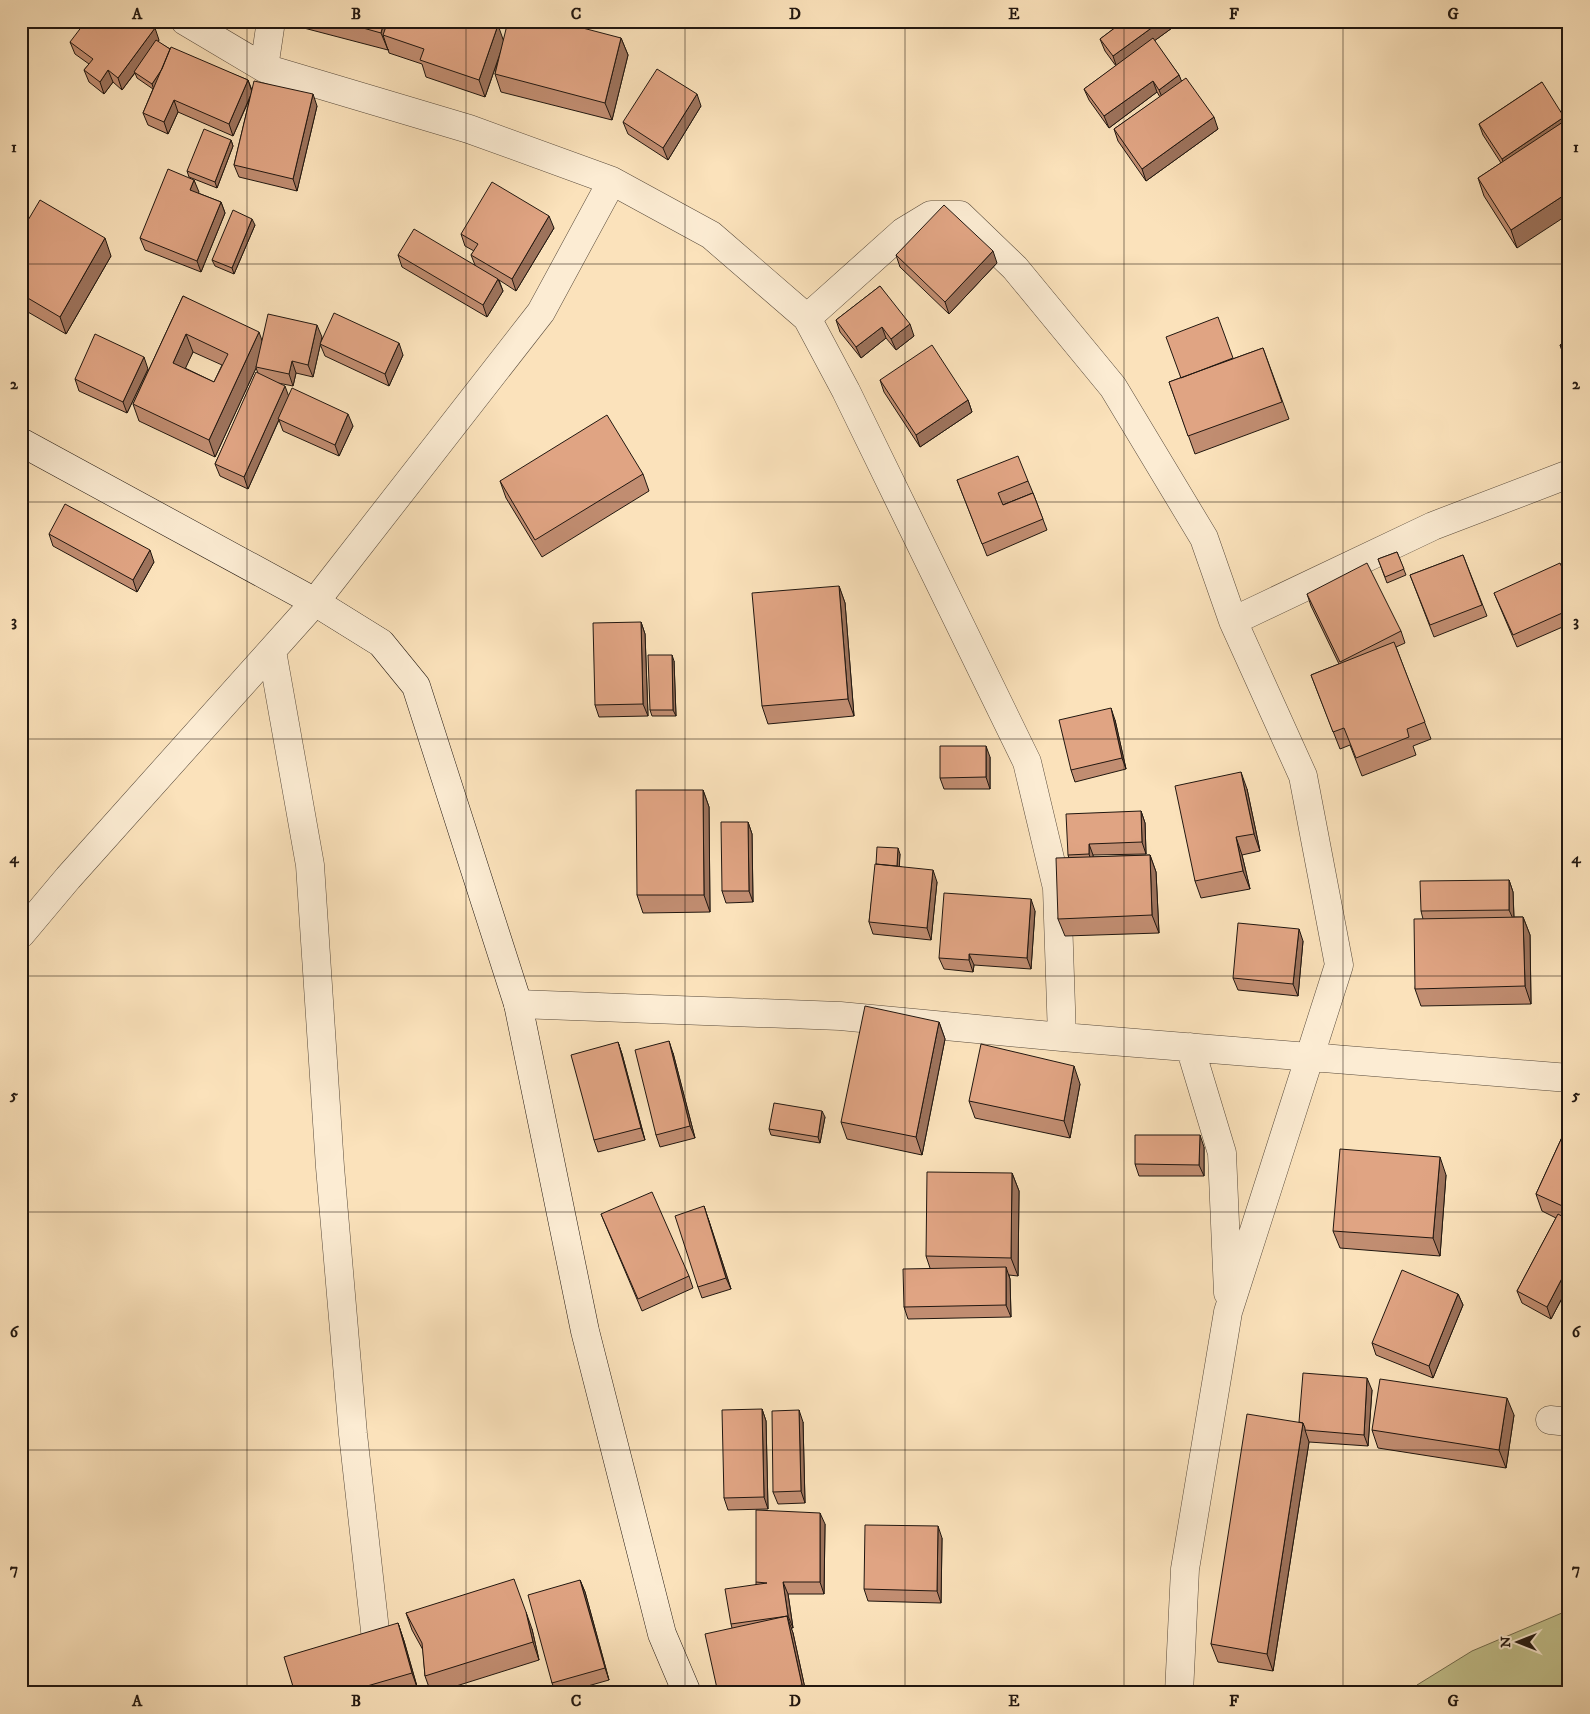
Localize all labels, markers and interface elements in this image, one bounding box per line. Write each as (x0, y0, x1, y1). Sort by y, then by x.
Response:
text: A (131, 4, 143, 24)
text: B (351, 4, 361, 24)
text: C (571, 4, 581, 24)
text: D (789, 4, 801, 24)
text: E (1008, 4, 1020, 24)
text: F (1229, 4, 1239, 24)
text: G (1447, 4, 1459, 24)
text: 1 (11, 137, 17, 157)
text: 1 (1573, 137, 1579, 157)
text: 2 (10, 374, 19, 394)
text: 2 (1572, 374, 1581, 394)
text: 3 (11, 611, 17, 631)
text: 3 (1573, 611, 1579, 631)
text: 4 (8, 848, 19, 868)
text: 4 (1570, 848, 1581, 868)
text: 5 (9, 1085, 18, 1105)
text: 5 (1571, 1085, 1580, 1105)
text: 6 (10, 1322, 20, 1342)
text: 6 (1572, 1322, 1582, 1342)
text: 7 (10, 1559, 18, 1579)
text: 7 (1572, 1559, 1580, 1579)
north arrow (1492, 1616, 1542, 1666)
text: N (1497, 1636, 1515, 1648)
text: A (131, 1691, 143, 1711)
text: B (351, 1691, 361, 1711)
text: C (571, 1691, 581, 1711)
text: D (789, 1691, 801, 1711)
text: E (1008, 1691, 1020, 1711)
text: F (1229, 1691, 1239, 1711)
text: G (1447, 1691, 1459, 1711)

